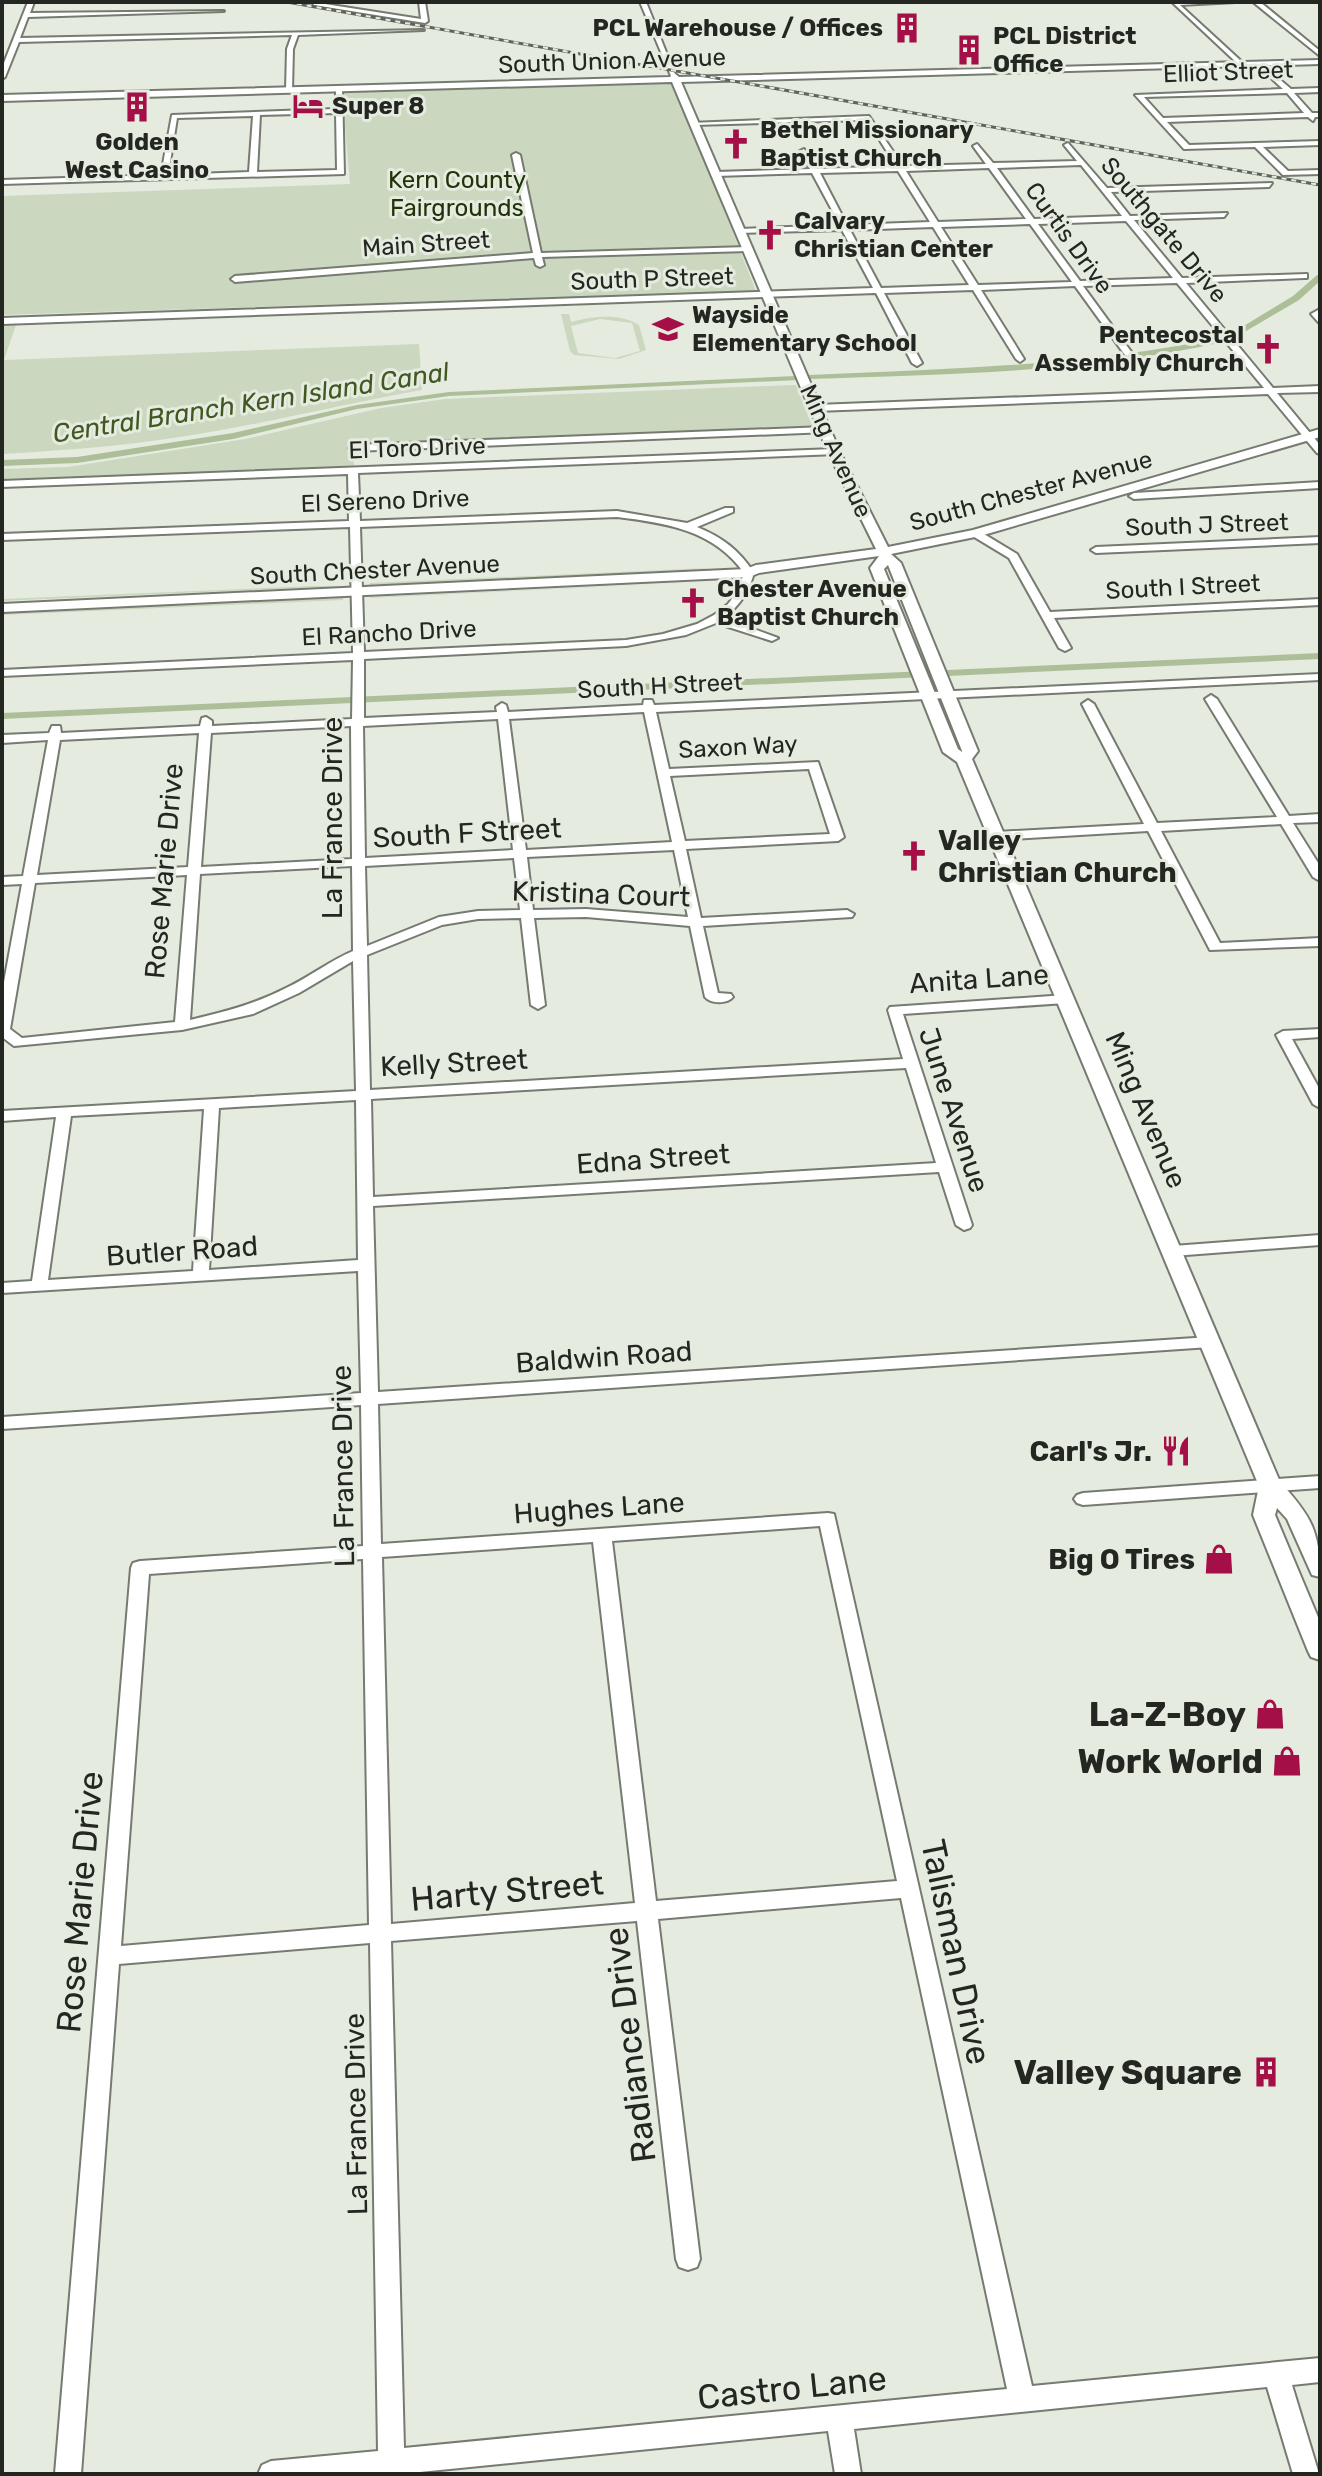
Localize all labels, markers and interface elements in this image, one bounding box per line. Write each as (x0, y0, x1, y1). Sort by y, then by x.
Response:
building icon: PCL Warehouse / Offices (890, 11, 924, 45)
place label: PCL Warehouse / Offices (593, 14, 883, 42)
place label: PCL District Office (993, 22, 1137, 78)
building icon: PCL District Office (952, 33, 986, 67)
street label: South Union Avenue (498, 43, 726, 79)
street label: Elliot Street (1162, 56, 1294, 88)
hotel icon: Super 8 (291, 89, 325, 123)
building icon: Golden West Casino (120, 90, 154, 124)
place label: Super 8 (332, 92, 424, 120)
place label: Bethel Missionary Baptist Church (760, 116, 974, 172)
church icon: Bethel Missionary Baptist Church (719, 127, 753, 161)
place label: Golden West Casino (65, 128, 209, 184)
street label: Southgate Drive (1095, 152, 1233, 308)
park label: Kern County Fairgrounds (388, 166, 526, 222)
street label: Curtis Drive (1019, 177, 1119, 299)
place label: Calvary Christian Center (794, 207, 993, 263)
church icon: Calvary Christian Center (753, 218, 787, 252)
street label: Main Street (361, 226, 491, 262)
street label: South P Street (570, 262, 734, 296)
place label: Wayside Elementary School (692, 301, 917, 357)
school or university icon: Wayside Elementary School (651, 312, 685, 346)
place label: Pentecostal Assembly Church (1035, 321, 1244, 377)
church icon: Pentecostal Assembly Church (1251, 332, 1285, 366)
water label: Central Branch Kern Island Canal (51, 356, 452, 450)
street label: Ming Avenue (794, 380, 878, 522)
street label: El Toro Drive (348, 432, 486, 464)
street label: South Chester Avenue (907, 445, 1155, 537)
street label: El Sereno Drive (300, 484, 470, 518)
street label: South J Street (1125, 508, 1289, 542)
street label: South Chester Avenue (249, 549, 501, 591)
street label: South I Street (1105, 569, 1261, 605)
place label: Chester Avenue Baptist Church (717, 575, 907, 631)
church icon: Chester Avenue Baptist Church (676, 586, 710, 620)
street label: El Rancho Drive (301, 614, 477, 652)
street label: South H Street (577, 668, 743, 704)
street label: La France Drive (316, 717, 349, 919)
street label: Saxon Way (678, 730, 798, 764)
street label: Rose Marie Drive (138, 762, 190, 980)
street label: South F Street (372, 812, 562, 854)
place label: Valley Christian Church (938, 824, 1177, 889)
church icon: Valley Christian Church (897, 839, 931, 873)
street label: Kristina Court (511, 874, 691, 914)
street label: Anita Lane (908, 958, 1050, 1000)
street label: June Avenue (912, 1023, 996, 1197)
street label: Ming Avenue (1098, 1027, 1194, 1193)
street label: Kelly Street (379, 1043, 529, 1083)
street label: Edna Street (575, 1137, 731, 1181)
street label: Butler Road (105, 1229, 259, 1273)
street label: Baldwin Road (515, 1334, 693, 1380)
street label: La France Drive (325, 1365, 361, 1567)
restaurant icon: Carl's Jr. (1159, 1434, 1193, 1468)
place label: Carl's Jr. (1029, 1435, 1152, 1468)
street label: Hughes Lane (512, 1486, 686, 1530)
shop icon: Big O Tires (1202, 1542, 1236, 1576)
place label: Big O Tires (1048, 1543, 1195, 1576)
place label: La-Z-Boy (1089, 1694, 1246, 1735)
shop icon: La-Z-Boy (1253, 1697, 1287, 1731)
place label: Work World (1077, 1741, 1263, 1782)
shop icon: Work World (1270, 1744, 1304, 1778)
street label: Rose Marie Drive (48, 1770, 112, 2034)
street label: Talisman Drive (912, 1836, 1000, 2068)
street label: Harty Street (409, 1862, 605, 1920)
street label: Radiance Drive (595, 1925, 665, 2165)
street label: La France Drive (338, 2013, 374, 2215)
place label: Valley Square (1014, 2052, 1242, 2093)
building icon: Valley Square (1249, 2055, 1283, 2089)
street label: Castro Lane (695, 2358, 889, 2418)

